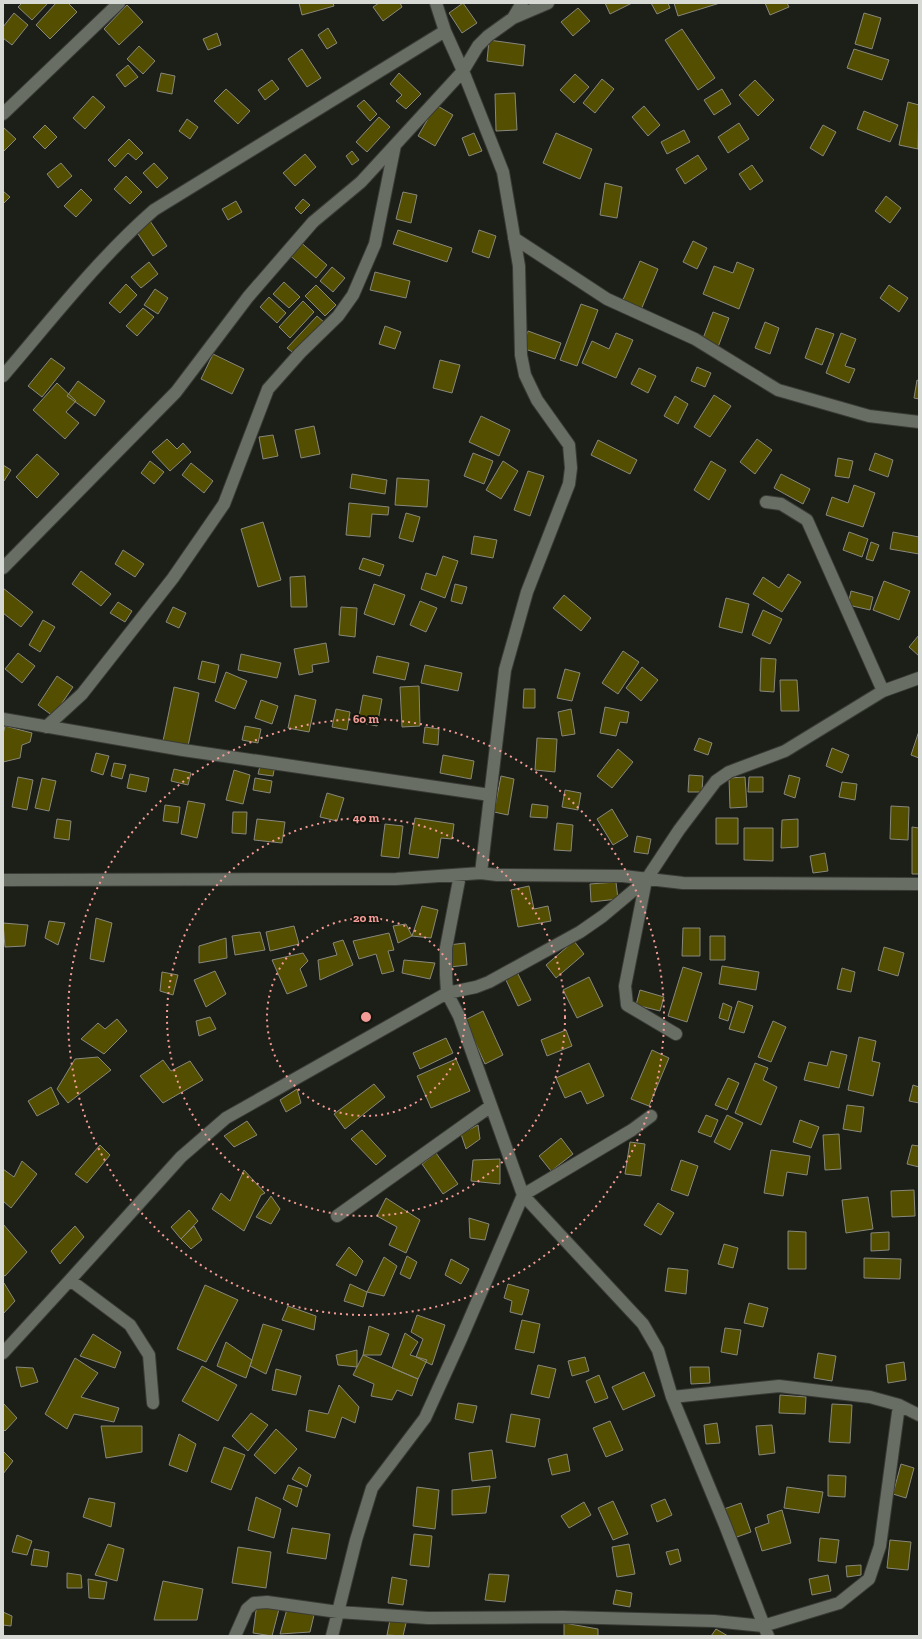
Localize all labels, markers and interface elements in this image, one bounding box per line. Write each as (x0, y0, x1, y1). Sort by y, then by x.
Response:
text: 60 m (353, 712, 380, 726)
text: 40 m (353, 811, 380, 825)
text: 20 m (353, 911, 380, 925)
centre of rings (359, 1010, 373, 1024)

